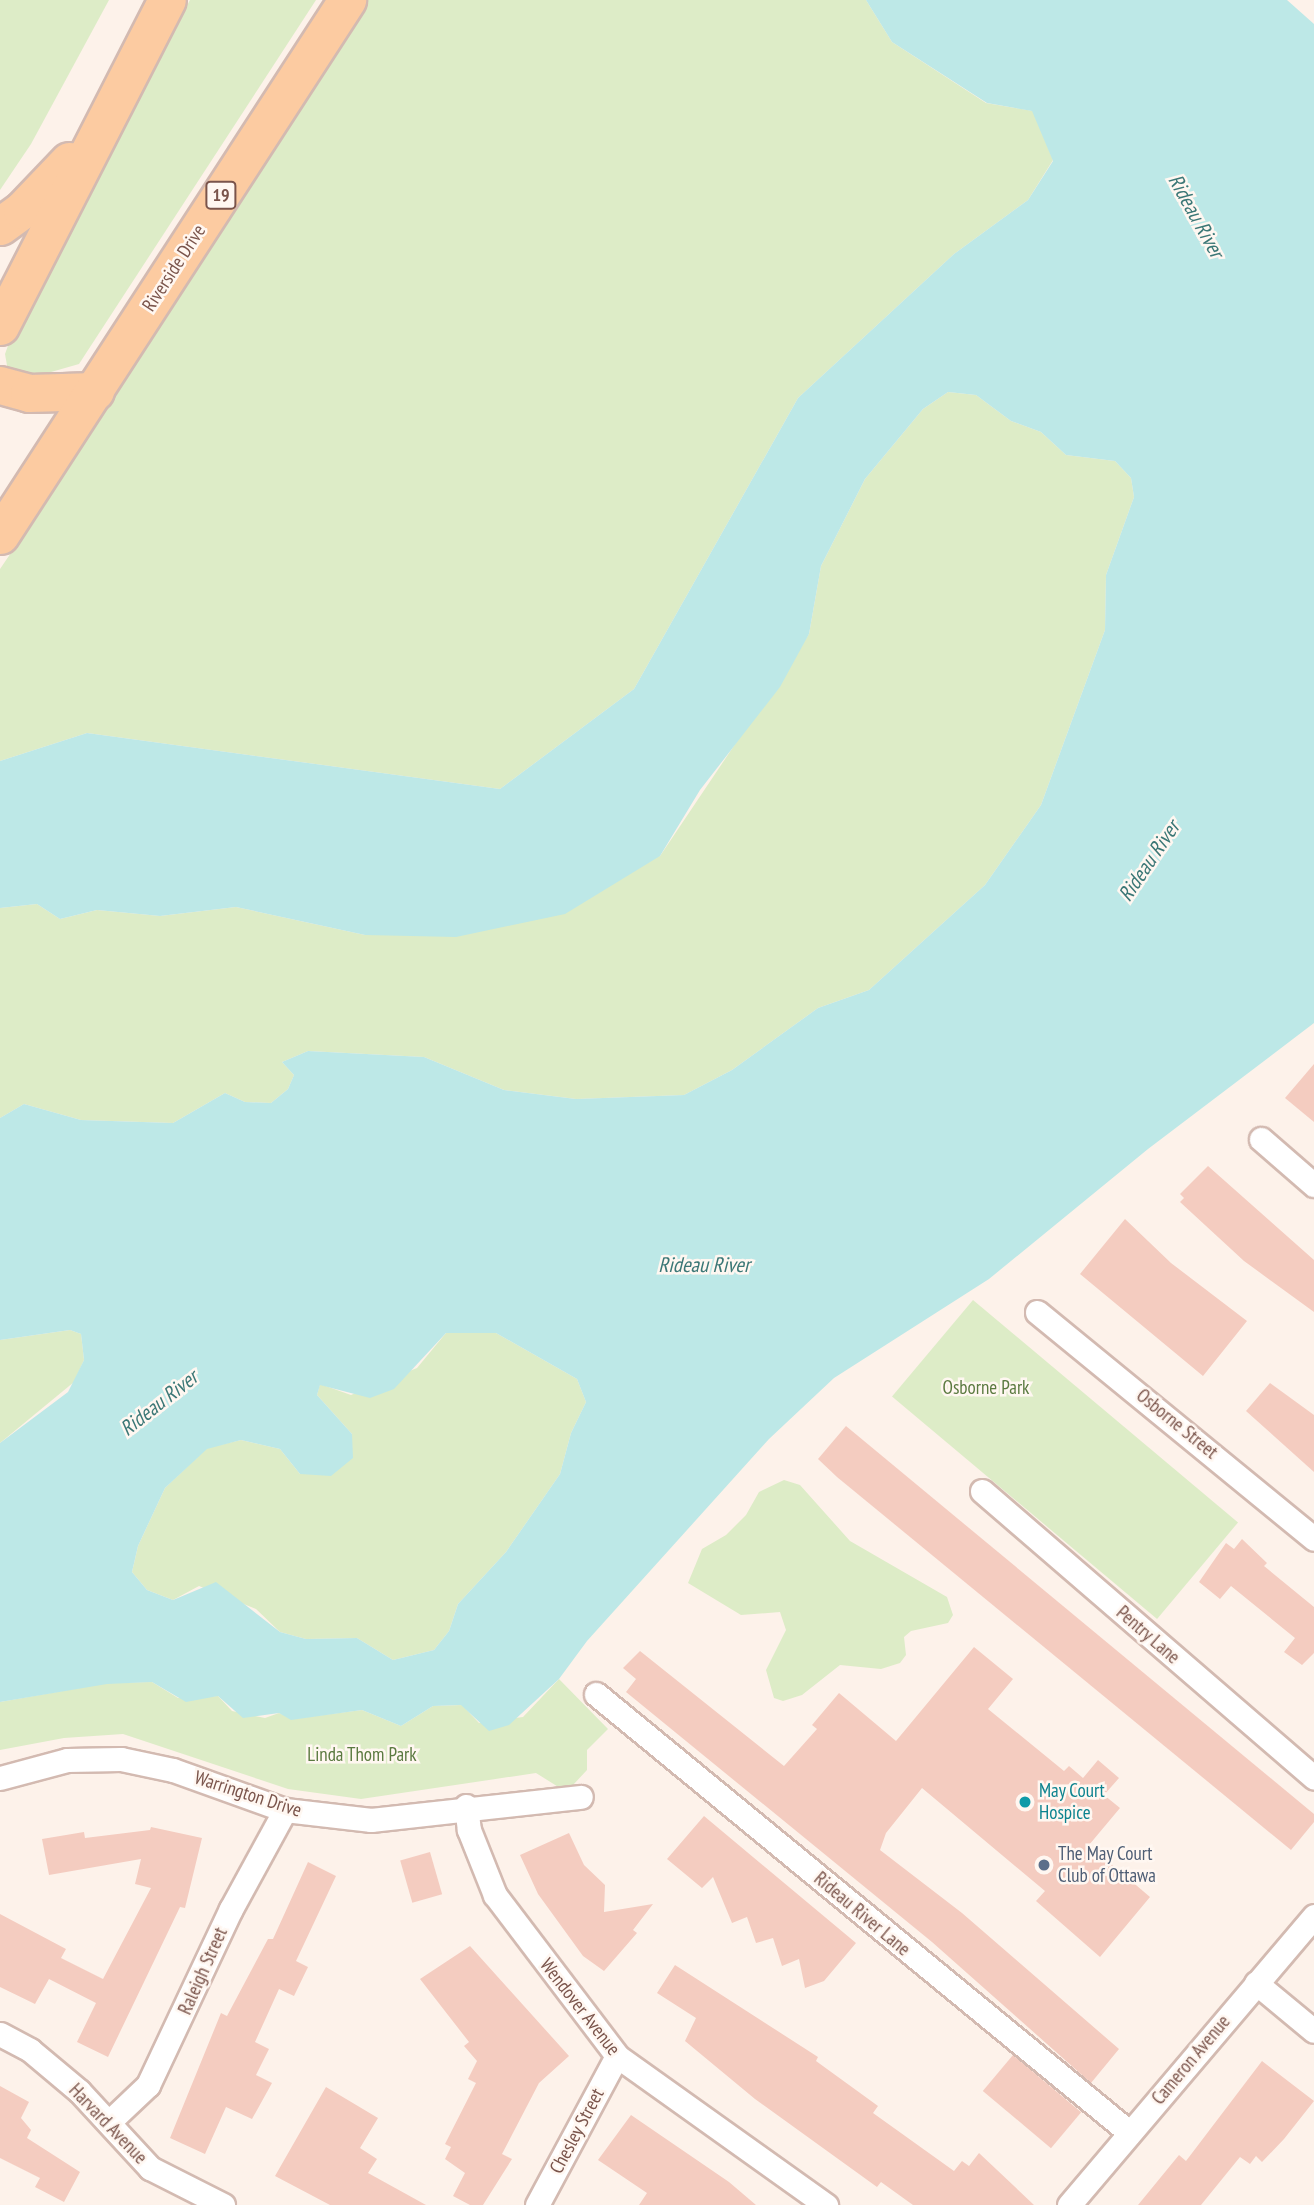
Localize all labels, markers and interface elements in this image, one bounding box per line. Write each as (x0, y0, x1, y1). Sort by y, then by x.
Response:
water label: Rideau River (1163, 170, 1229, 262)
road number: 19 (205, 180, 237, 210)
street label: Riverside Drive (138, 220, 210, 316)
water label: Rideau River (1113, 816, 1185, 906)
water label: Rideau River (658, 1252, 750, 1278)
water label: Rideau River (115, 1365, 203, 1441)
park label: Osborne Park (943, 1377, 1029, 1399)
street label: Osborne Street (1132, 1384, 1222, 1464)
street label: Pentry Lane (1111, 1601, 1185, 1669)
park label: Linda Thom Park (307, 1744, 417, 1766)
street label: Warrington Drive (192, 1766, 304, 1822)
place label: May Court Hospice (1039, 1780, 1105, 1824)
marker: May Court Hospice (1017, 1794, 1033, 1810)
place label: The May Court Club of Ottawa (1058, 1843, 1156, 1887)
marker: The May Court Club of Ottawa (1036, 1857, 1052, 1873)
street label: Rideau River Lane (809, 1867, 915, 1961)
street label: Raleigh Street (174, 1924, 232, 2018)
street label: Wendover Avenue (535, 1954, 625, 2060)
street label: Cameron Avenue (1147, 2010, 1235, 2110)
street label: Harvard Avenue (64, 2079, 152, 2169)
street label: Chesley Street (545, 2084, 609, 2178)

